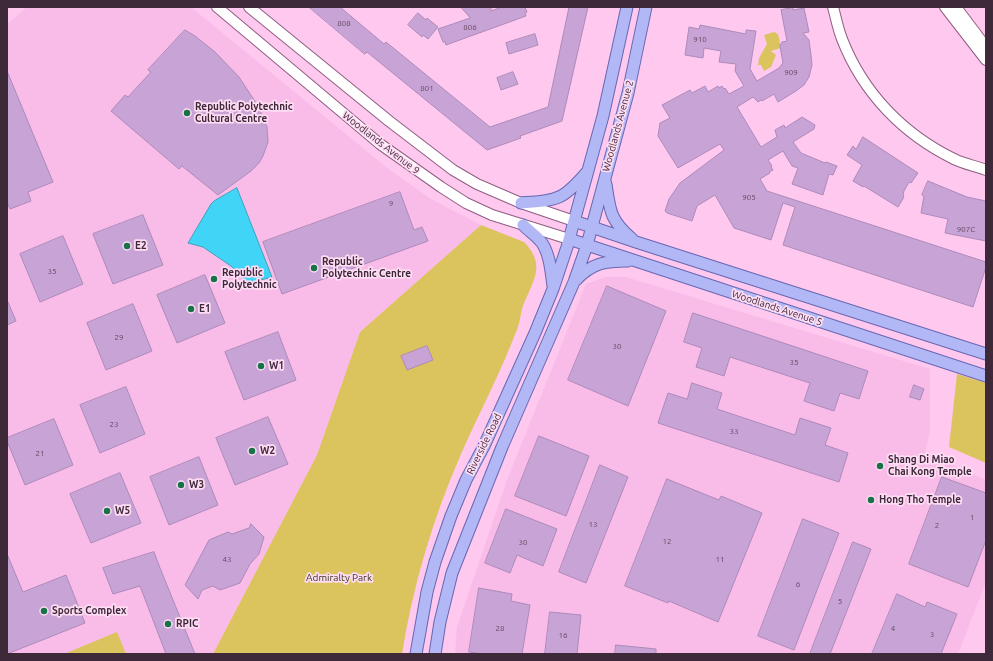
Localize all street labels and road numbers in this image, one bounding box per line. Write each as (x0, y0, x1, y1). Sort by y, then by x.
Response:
street label: Woodlands Avenue 2 (600, 79, 636, 173)
street label: Woodlands Avenue 9 (340, 109, 422, 177)
street label: Woodlands Avenue 5 (730, 288, 824, 328)
street label: Riverside Road (464, 412, 504, 476)

